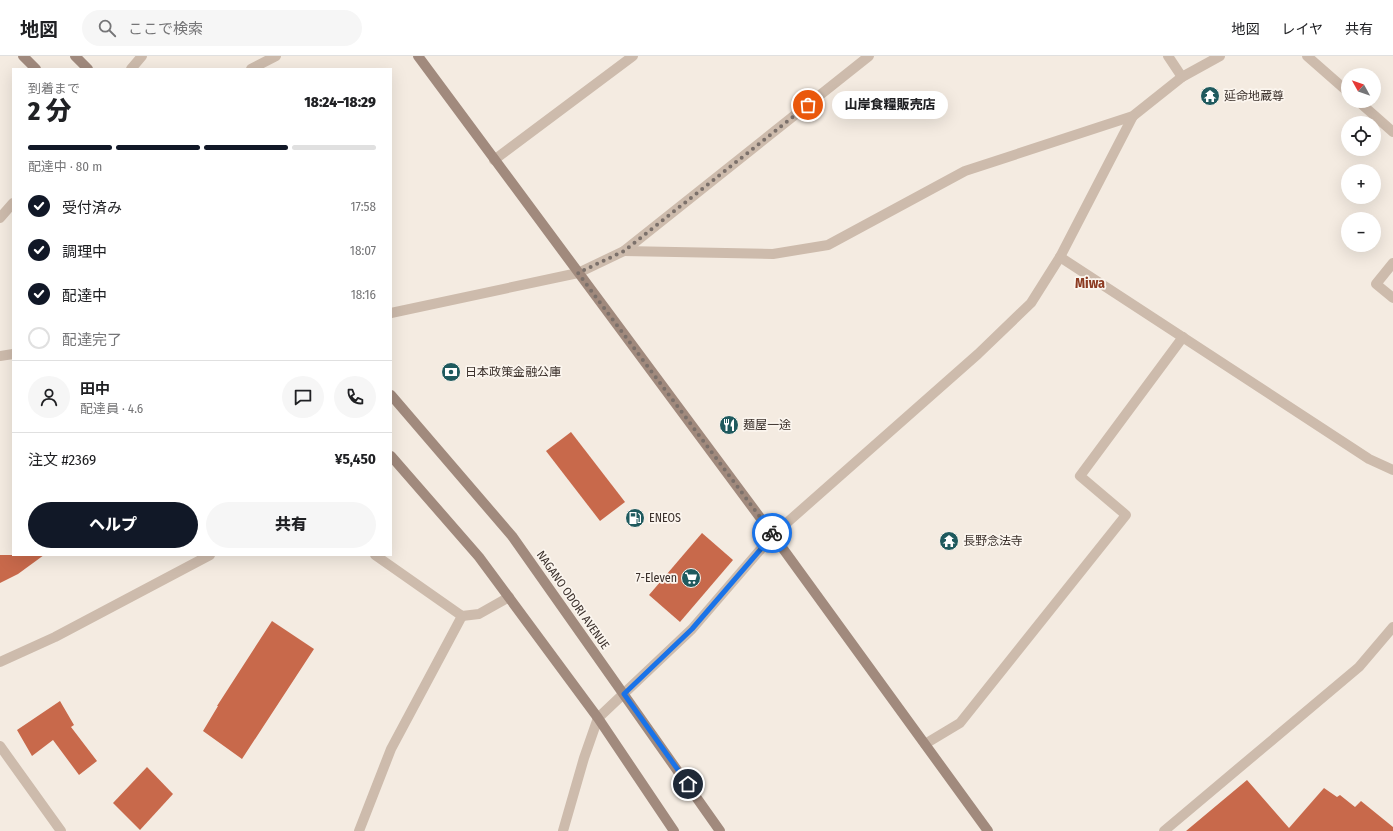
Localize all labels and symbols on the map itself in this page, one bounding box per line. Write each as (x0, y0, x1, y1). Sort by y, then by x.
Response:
north arrow (1341, 68, 1381, 108)
temple icon: 延命地蔵尊 (1199, 85, 1221, 107)
pin (791, 88, 825, 122)
place label: 延命地蔵尊 (1224, 89, 1284, 103)
callout: 山岸食糧販売店 (832, 91, 948, 119)
district label: Miwa (1075, 275, 1105, 292)
bank icon: 日本政策金融公庫 (440, 361, 462, 383)
place label: 日本政策金融公庫 (465, 365, 561, 379)
restaurant icon: 麺屋一途 (718, 414, 740, 436)
place label: 麺屋一途 (743, 418, 791, 432)
fuel station icon: ENEOS (624, 507, 646, 529)
place label: ENEOS (649, 511, 681, 525)
courier (752, 513, 792, 553)
temple icon: 長野念法寺 (938, 530, 960, 552)
place label: 長野念法寺 (963, 534, 1023, 548)
street label: NAGANO ODORI AVENUE (534, 548, 612, 652)
supermarket icon: 7-Eleven (680, 567, 702, 589)
place label: 7-Eleven (636, 571, 677, 585)
pin (671, 767, 705, 801)

